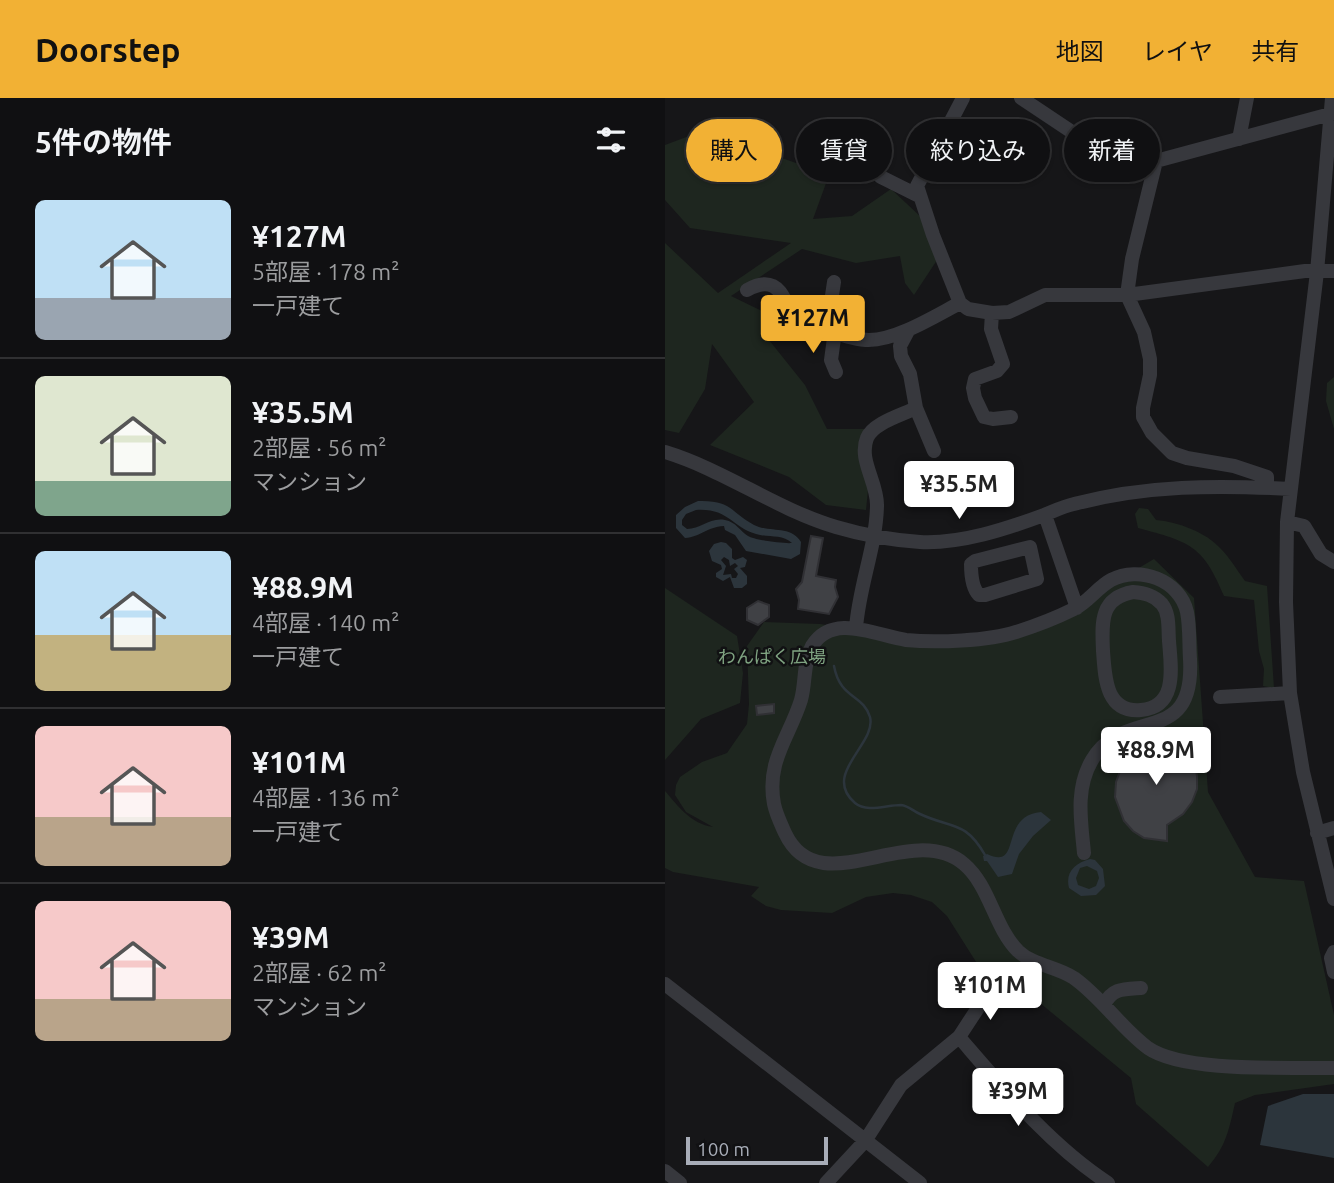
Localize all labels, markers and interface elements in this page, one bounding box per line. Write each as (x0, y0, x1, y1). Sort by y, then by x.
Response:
text: Doorstep (35, 31, 180, 68)
text: 地図 (1056, 38, 1104, 65)
text: レイヤ (1142, 38, 1213, 65)
text: 共有 (1251, 38, 1299, 65)
chip: 購入 (686, 119, 782, 182)
chip: 賃貸 (796, 119, 892, 182)
chip: 絞り込み (906, 119, 1050, 182)
chip: 新着 (1064, 119, 1160, 182)
icon: filters (592, 121, 630, 159)
text: 5件の物件 (35, 125, 172, 159)
text: ¥127M (252, 219, 346, 253)
icon: home (91, 228, 175, 312)
text: 5部屋 · 178 m² (252, 259, 399, 284)
text: 一戸建て (252, 293, 344, 318)
pin: ¥127M (764, 296, 862, 355)
text: ¥127M (777, 305, 849, 330)
text: ¥35.5M (252, 395, 354, 429)
icon: home (91, 404, 175, 488)
text: 2部屋 · 56 m² (252, 435, 386, 460)
pin: ¥35.5M (902, 462, 1016, 521)
text: マンション (252, 469, 367, 494)
text: ¥35.5M (920, 471, 998, 496)
text: ¥88.9M (252, 570, 354, 604)
icon: home (91, 579, 175, 663)
text: 4部屋 · 140 m² (252, 610, 399, 635)
text: 一戸建て (252, 644, 344, 669)
park label: わんぱく広場 (718, 646, 826, 666)
pin: ¥88.9M (1099, 728, 1213, 787)
text: ¥88.9M (1117, 737, 1195, 762)
text: ¥101M (252, 745, 346, 779)
icon: home (91, 754, 175, 838)
text: 4部屋 · 136 m² (252, 785, 399, 810)
text: 一戸建て (252, 819, 344, 844)
text: ¥39M (252, 920, 329, 954)
icon: home (91, 929, 175, 1013)
text: 2部屋 · 62 m² (252, 960, 386, 985)
pin: ¥101M (941, 962, 1039, 1022)
text: ¥101M (954, 972, 1026, 997)
text: マンション (252, 994, 367, 1019)
pin: ¥39M (977, 1068, 1059, 1128)
text: ¥39M (988, 1078, 1048, 1103)
scale bar (686, 1134, 828, 1166)
text: 100 m (697, 1138, 750, 1160)

